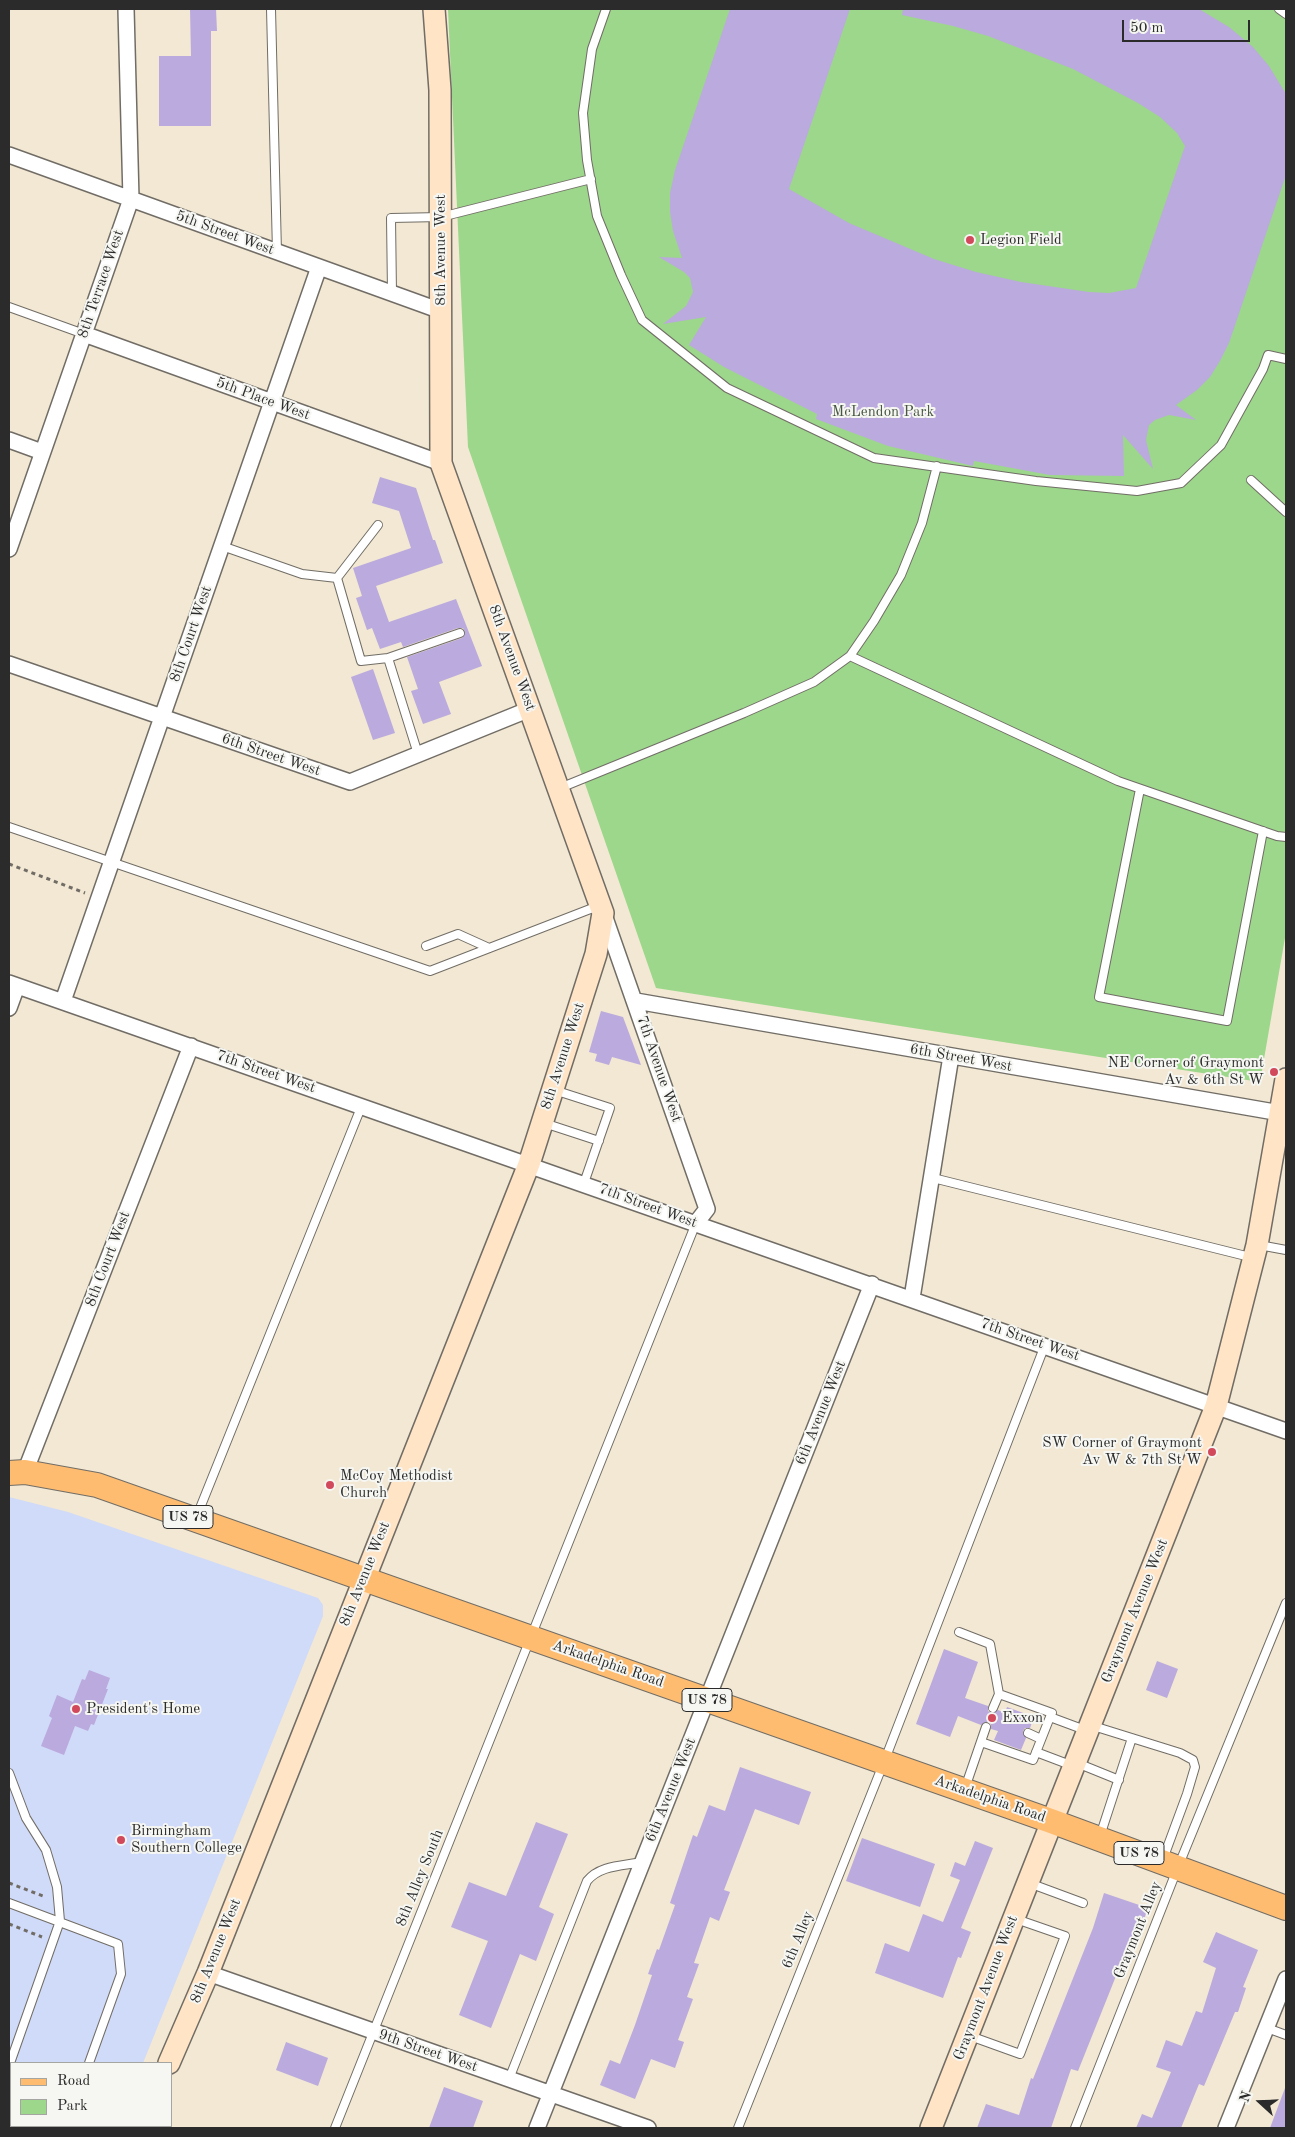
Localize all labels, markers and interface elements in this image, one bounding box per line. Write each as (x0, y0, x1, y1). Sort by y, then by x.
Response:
scale bar (1125, 10, 1252, 42)
text: 50 m (1130, 21, 1164, 36)
street label: 8th Avenue West (432, 194, 450, 306)
street label: 5th Street West (173, 207, 277, 259)
street label: 8th Terrace West (74, 227, 128, 341)
place label: Legion Field (980, 231, 1062, 249)
marker: Legion Field (964, 234, 976, 246)
street label: 5th Place West (213, 374, 313, 424)
park label: McLendon Park (832, 403, 934, 421)
street label: 8th Court West (166, 583, 216, 685)
street label: 8th Avenue West (484, 603, 540, 713)
street label: 6th Street West (219, 730, 323, 780)
street label: 8th Avenue West (537, 1000, 589, 1112)
street label: 7th Avenue West (632, 1013, 686, 1125)
street label: 6th Street West (908, 1040, 1014, 1076)
street label: 7th Street West (214, 1047, 318, 1097)
place label: NE Corner of Graymont Av & 6th St W (1108, 1054, 1264, 1089)
marker: NE Corner of Graymont Av & 6th St W (1268, 1066, 1280, 1078)
street label: 7th Street West (596, 1180, 700, 1232)
street label: 8th Court West (82, 1209, 134, 1309)
street label: 7th Street West (978, 1315, 1082, 1365)
street label: 6th Avenue West (792, 1358, 850, 1468)
place label: SW Corner of Graymont Av W & 7th St W (1042, 1434, 1202, 1469)
marker: SW Corner of Graymont Av W & 7th St W (1206, 1446, 1218, 1458)
place label: McCoy Methodist Church (340, 1467, 453, 1502)
marker: McCoy Methodist Church (324, 1479, 336, 1491)
road number: US 78 (163, 1505, 213, 1528)
street label: 8th Avenue West (336, 1519, 394, 1629)
street label: Graymont Avenue West (1098, 1536, 1172, 1686)
street label: Arkadelphia Road (550, 1637, 666, 1691)
road number: US 78 (682, 1688, 732, 1712)
place label: President's Home (86, 1700, 200, 1718)
marker: President's Home (70, 1703, 82, 1715)
place label: Exxon (1002, 1709, 1043, 1727)
marker: Exxon (986, 1712, 998, 1724)
street label: 6th Avenue West (642, 1735, 700, 1845)
street label: Arkadelphia Road (932, 1772, 1048, 1826)
place label: Birmingham Southern College (131, 1822, 242, 1857)
street label: 8th Alley South (392, 1827, 448, 1929)
marker: Birmingham Southern College (115, 1834, 127, 1846)
road number: US 78 (1114, 1842, 1164, 1865)
street label: Graymont Alley (1110, 1879, 1166, 1981)
street label: 8th Avenue West (187, 1896, 245, 2006)
street label: 6th Alley (778, 1908, 818, 1972)
street label: Graymont Avenue West (950, 1913, 1022, 2063)
street label: 9th Street West (376, 2026, 480, 2076)
legend (10, 2062, 172, 2127)
text: Road (57, 2074, 90, 2089)
north arrow (1235, 2077, 1285, 2127)
text: N (1237, 2089, 1254, 2104)
text: Park (57, 2099, 88, 2114)

